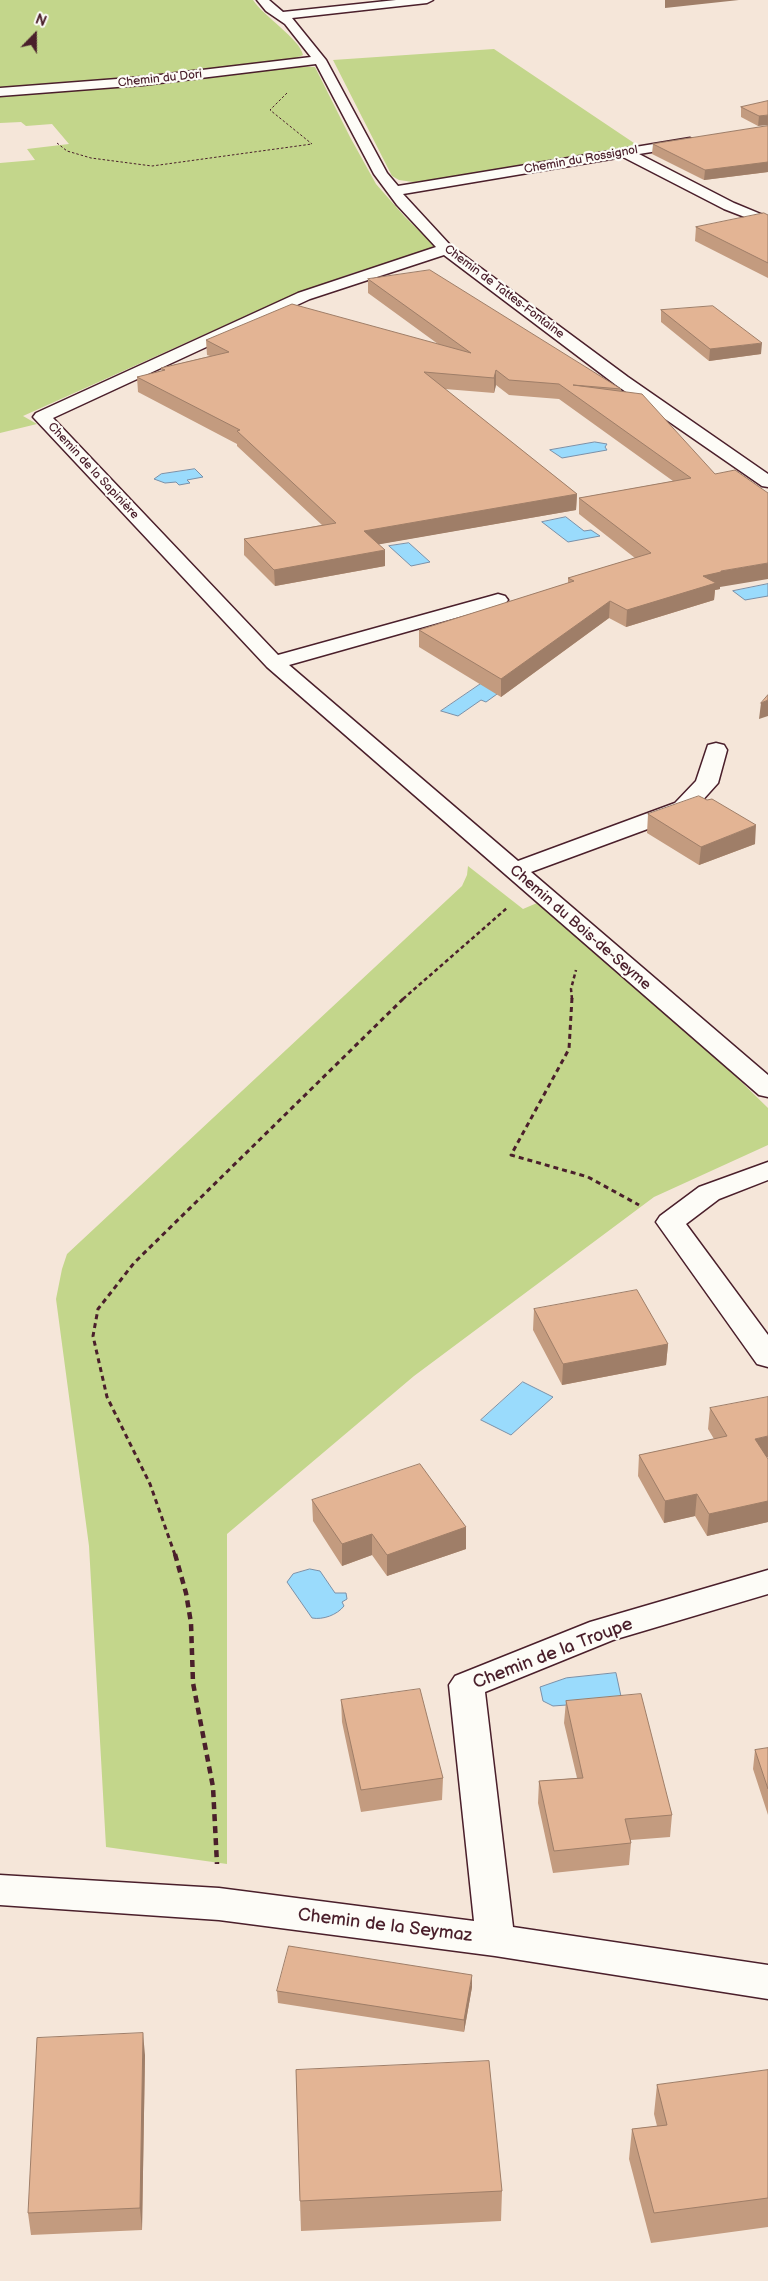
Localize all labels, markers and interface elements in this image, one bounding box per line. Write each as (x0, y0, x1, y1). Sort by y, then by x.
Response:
north arrow (10, 10, 60, 60)
text: N (33, 11, 49, 30)
street label: Chemin du Dori (117, 67, 203, 91)
street label: Chemin du Rossignol (523, 143, 639, 177)
street label: Chemin de Tattes-Fontaine (441, 242, 567, 342)
street label: Chemin de la Sapinière (45, 420, 141, 522)
street label: Chemin du Bois-de-Seyme (506, 862, 654, 994)
street label: Chemin de la Troupe (470, 1614, 636, 1694)
street label: Chemin de la Seymaz (297, 1905, 473, 1947)

